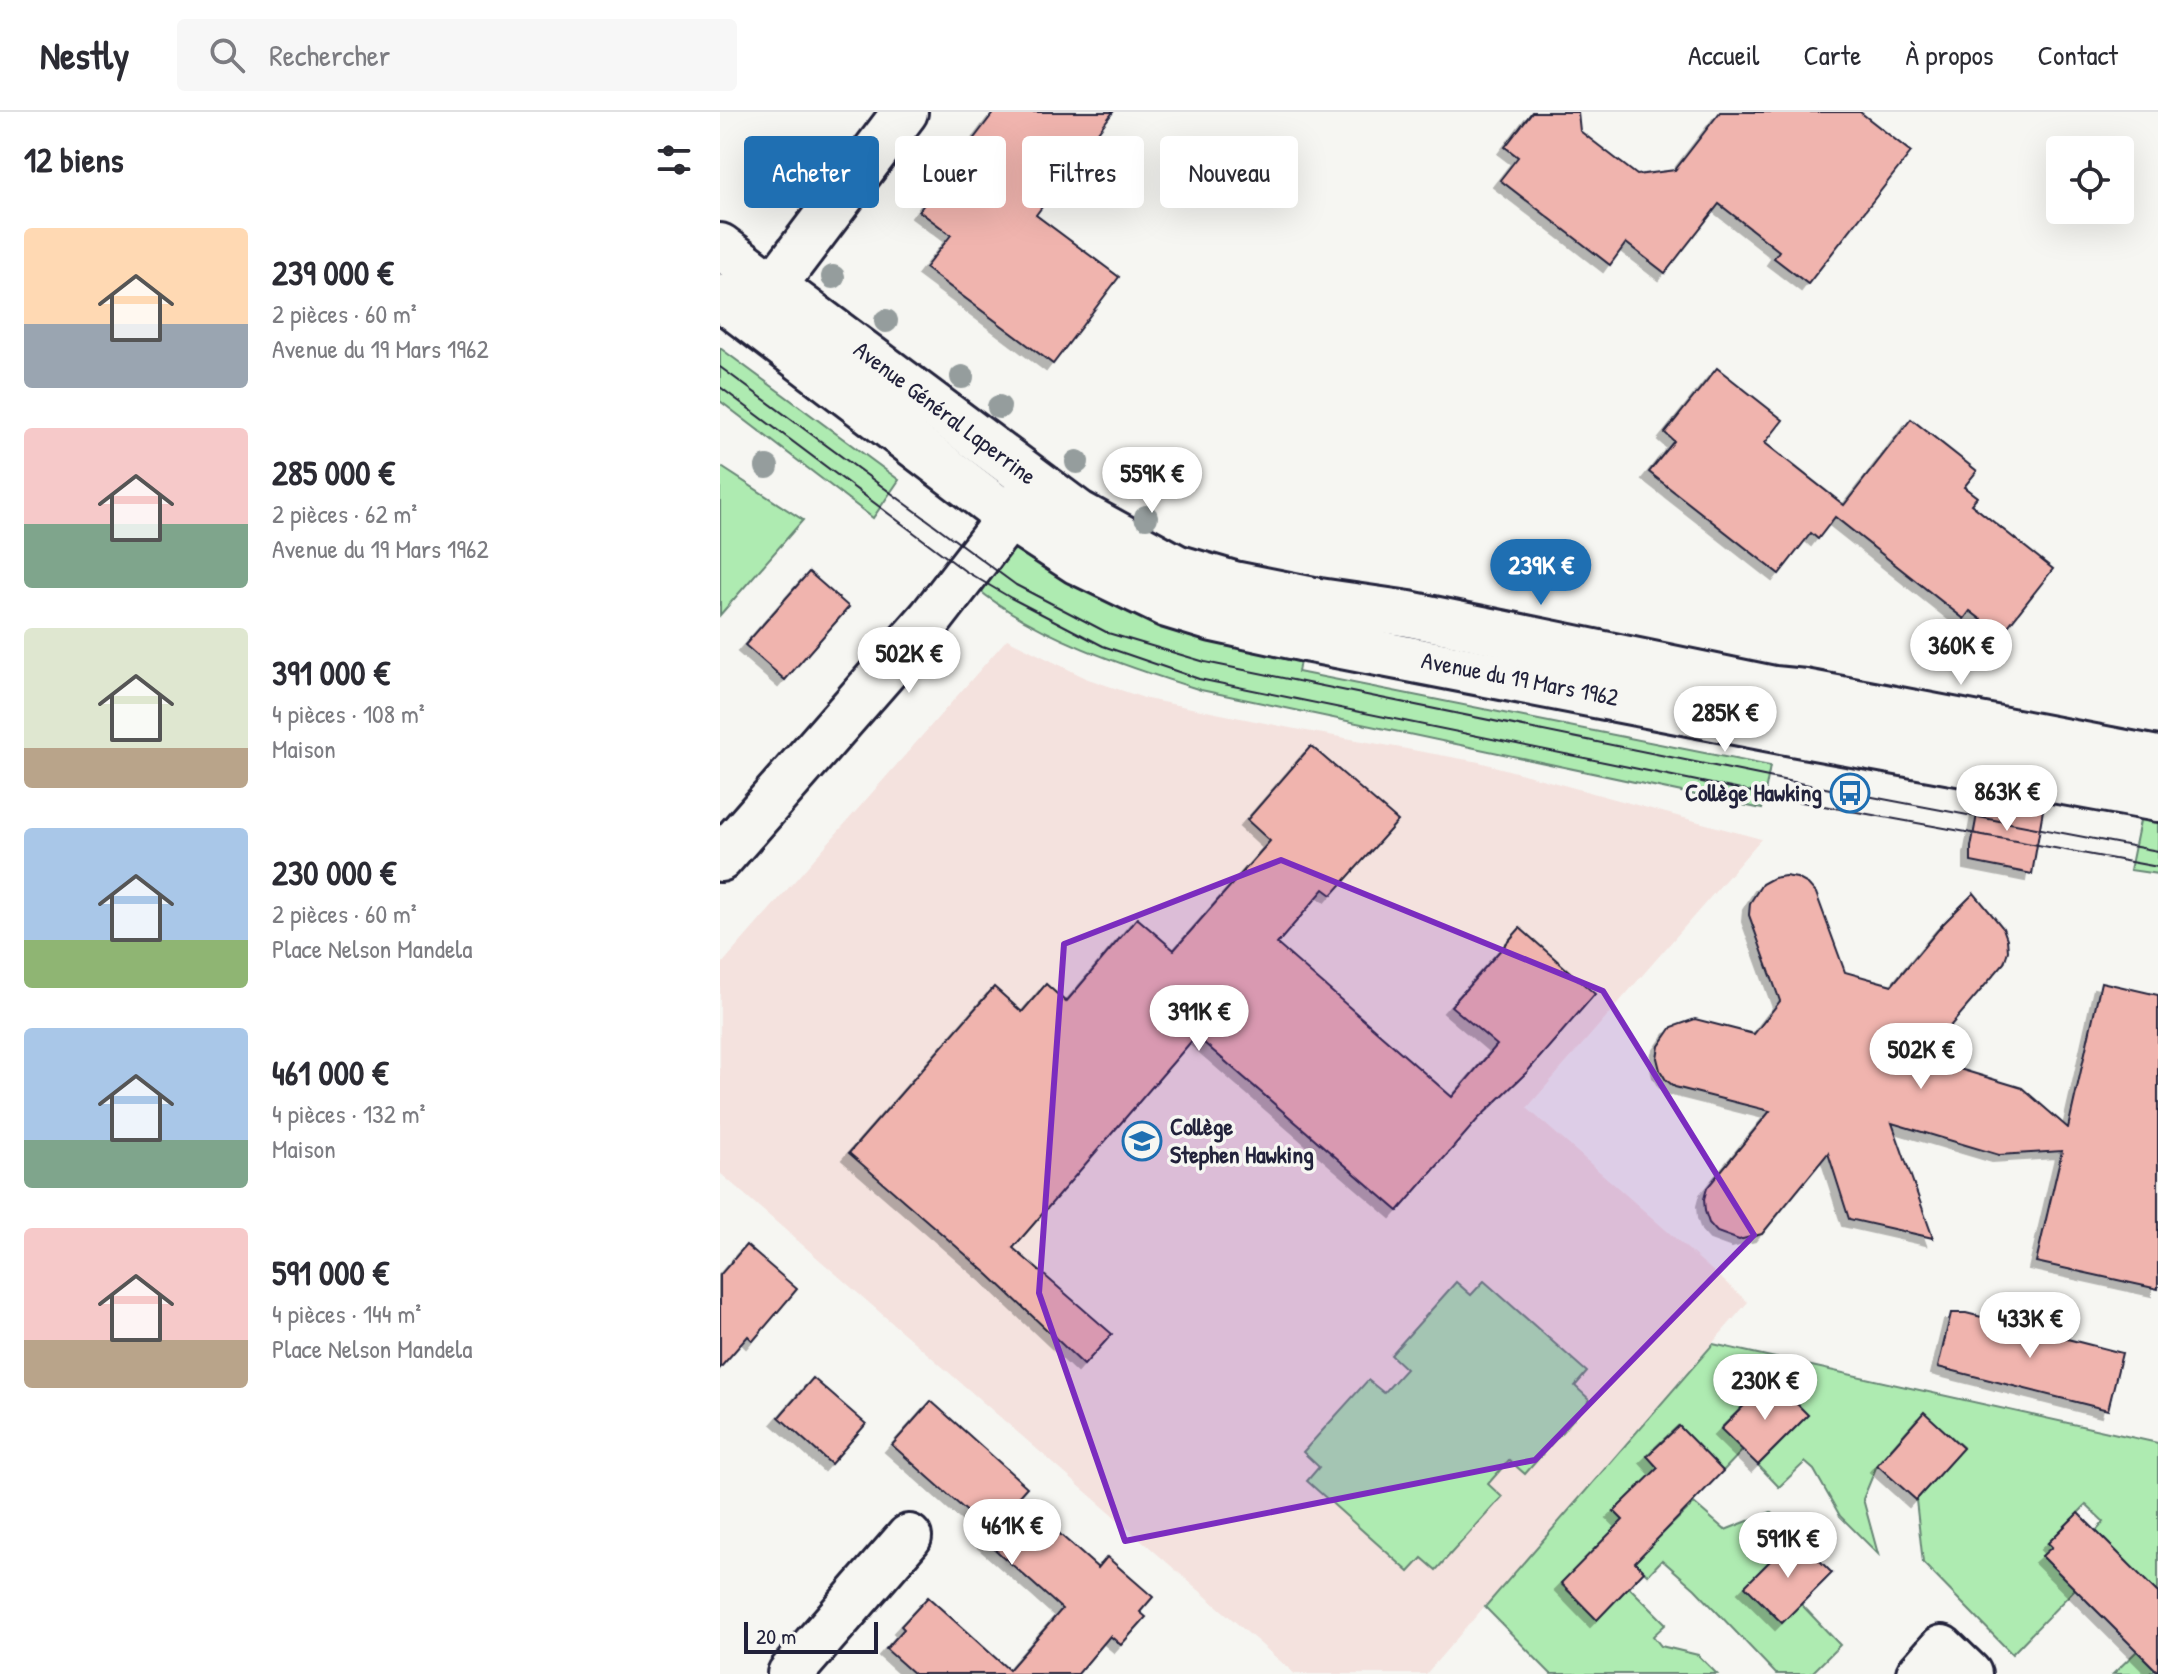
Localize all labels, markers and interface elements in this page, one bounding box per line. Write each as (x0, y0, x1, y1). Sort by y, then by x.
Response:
search box (177, 19, 737, 91)
text: Nestly (40, 29, 129, 81)
icon: search (205, 33, 249, 77)
text: Rechercher (269, 35, 390, 75)
text: Accueil (1688, 36, 1760, 74)
text: Carte (1804, 36, 1861, 74)
text: À propos (1905, 36, 1994, 74)
text: Contact (2038, 36, 2118, 74)
chip: Acheter (744, 136, 879, 208)
chip: Louer (895, 136, 1006, 208)
chip: Filtres (1022, 136, 1144, 208)
chip: Nouveau (1160, 136, 1298, 208)
map controls (2046, 136, 2134, 224)
button: locate (2046, 136, 2134, 224)
text: 12 biens (24, 137, 124, 183)
icon: filters (652, 138, 696, 182)
text: 239 000 € (272, 250, 393, 296)
icon: home (88, 260, 184, 356)
text: 2 pièces · 60 m² (272, 296, 417, 331)
text: Avenue du 19 Mars 1962 (272, 331, 489, 366)
street label: Avenue Général Laperrine (848, 333, 1044, 492)
pin: 559K € (1087, 447, 1217, 515)
text: 285 000 € (272, 450, 395, 496)
text: 559K € (1120, 455, 1184, 490)
icon: home (88, 460, 184, 556)
text: 2 pièces · 62 m² (272, 496, 417, 531)
text: Avenue du 19 Mars 1962 (272, 531, 489, 566)
pin: 239K € (1476, 539, 1606, 607)
text: 239K € (1508, 547, 1574, 582)
pin: 360K € (1896, 619, 2026, 687)
pin: 502K € (844, 627, 974, 695)
text: 360K € (1928, 627, 1994, 662)
text: 502K € (876, 635, 942, 670)
street label: Avenue du 19 Mars 1962 (1419, 643, 1621, 713)
text: 391 000 € (272, 650, 390, 696)
icon: home (88, 660, 184, 756)
pin: 285K € (1660, 686, 1790, 754)
text: 285K € (1692, 694, 1758, 729)
text: 4 pièces · 108 m² (272, 696, 425, 731)
text: Maison (272, 731, 336, 766)
pin: 863K € (1942, 765, 2072, 833)
bus stop icon: Collège Hawking (1829, 772, 1871, 814)
text: 863K € (1974, 773, 2040, 808)
place label: Collège Hawking (1685, 776, 1822, 809)
text: 230 000 € (272, 850, 396, 896)
icon: home (88, 860, 184, 956)
text: 2 pièces · 60 m² (272, 896, 417, 931)
text: Place Nelson Mandela (272, 931, 472, 966)
pin: 391K € (1134, 985, 1264, 1053)
text: 391K € (1168, 993, 1230, 1028)
pin: 502K € (1856, 1023, 1986, 1091)
text: 502K € (1888, 1031, 1954, 1066)
text: 461 000 € (272, 1050, 388, 1096)
icon: home (88, 1060, 184, 1156)
text: 4 pièces · 132 m² (272, 1096, 426, 1131)
place label: Collège Stephen Hawking (1170, 1110, 1314, 1171)
school or university icon: Collège Stephen Hawking (1121, 1120, 1163, 1162)
text: Maison (272, 1131, 336, 1166)
text: 591 000 € (272, 1250, 389, 1296)
icon: home (88, 1260, 184, 1356)
pin: 433K € (1965, 1292, 2095, 1360)
text: 4 pièces · 144 m² (272, 1296, 421, 1331)
text: 433K € (1997, 1300, 2063, 1335)
text: Place Nelson Mandela (272, 1331, 472, 1366)
pin: 230K € (1700, 1354, 1830, 1422)
text: 230K € (1731, 1362, 1799, 1397)
pin: 461K € (947, 1499, 1077, 1567)
text: 461K € (981, 1507, 1043, 1542)
pin: 591K € (1723, 1512, 1853, 1580)
text: 591K € (1757, 1520, 1819, 1555)
scale bar (744, 1618, 878, 1654)
text: 20 m (756, 1621, 796, 1651)

